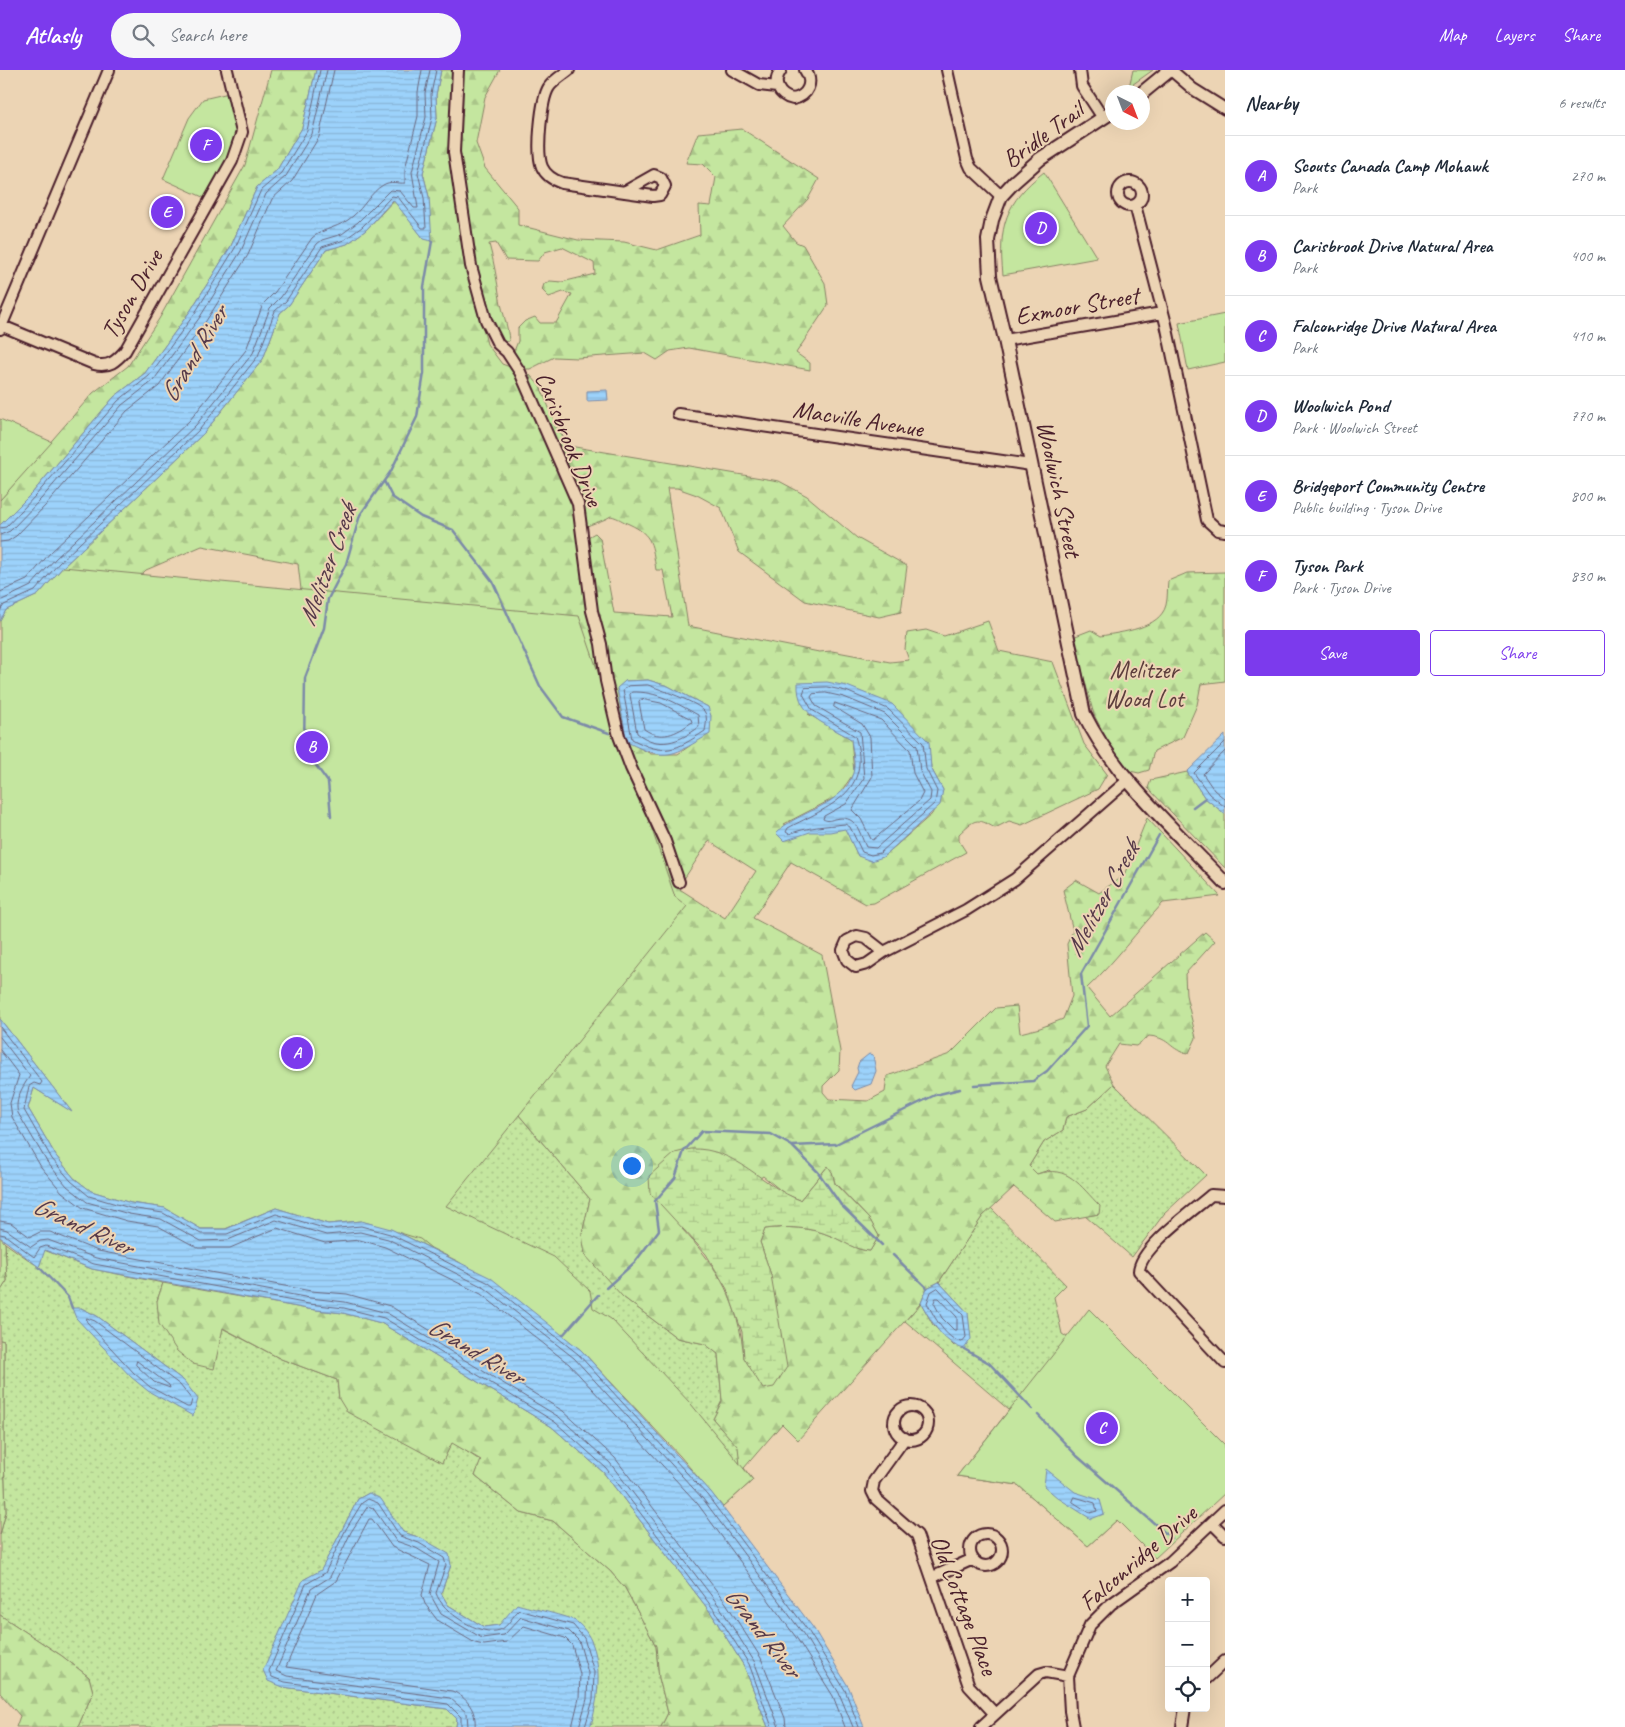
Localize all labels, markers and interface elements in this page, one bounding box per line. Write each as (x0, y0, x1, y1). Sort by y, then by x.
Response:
search box (111, 13, 461, 58)
text: Atlasly (25, 20, 81, 50)
icon: search (129, 21, 157, 49)
text: Search here (169, 23, 246, 47)
text: Map (1439, 24, 1467, 46)
text: Layers (1495, 24, 1534, 46)
text: Share (1562, 24, 1600, 46)
north arrow (1105, 85, 1150, 130)
text: Nearby (1245, 90, 1298, 116)
street label: Bridle Trail (996, 92, 1094, 175)
text: 6 results (1558, 93, 1605, 113)
pin: F (190, 126, 222, 164)
text: Scouts Canada Camp Mohawk (1292, 154, 1488, 178)
text: A (1257, 166, 1265, 186)
text: 270 m (1571, 166, 1605, 186)
text: Park (1292, 178, 1317, 198)
pin: E (151, 193, 183, 231)
pin: D (1025, 209, 1057, 247)
text: Carisbrook Drive Natural Area (1292, 234, 1493, 258)
street label: Tyson Drive (94, 242, 171, 344)
text: B (1257, 246, 1265, 266)
text: 400 m (1571, 246, 1605, 266)
text: Park (1292, 258, 1317, 278)
street label: Exmoor Street (1013, 279, 1145, 333)
water label: Grand River (153, 297, 237, 408)
text: Falconridge Drive Natural Area (1292, 314, 1496, 338)
text: C (1257, 326, 1265, 346)
text: 410 m (1571, 326, 1605, 346)
text: Park (1292, 338, 1317, 358)
street label: Carisbrook Drive (528, 367, 611, 513)
street label: Macville Avenue (791, 393, 927, 445)
text: Woolwich Pond (1292, 394, 1389, 418)
text: D (1256, 406, 1266, 426)
text: 770 m (1571, 406, 1605, 426)
street label: Woolwich Street (1029, 418, 1090, 563)
text: Park · Woolwich Street (1292, 418, 1417, 438)
text: Bridgeport Community Centre (1292, 474, 1484, 498)
text: E (1257, 486, 1265, 506)
text: 800 m (1571, 486, 1605, 506)
water label: Melitzer Creek (290, 495, 366, 630)
text: Public building · Tyson Drive (1292, 498, 1441, 518)
text: Tyson Park (1292, 554, 1363, 578)
text: F (1257, 566, 1265, 586)
text: 830 m (1571, 566, 1605, 586)
text: Park · Tyson Drive (1292, 578, 1391, 598)
button: Save (1245, 630, 1420, 676)
button: Share (1430, 630, 1605, 676)
park label: Melitzer Wood Lot (1104, 654, 1186, 715)
pin: B (296, 728, 328, 766)
water label: Melitzer Creek (1057, 831, 1150, 962)
pin: A (281, 1034, 313, 1072)
your location (619, 1153, 645, 1179)
water label: Grand River (28, 1189, 141, 1265)
water label: Grand River (422, 1310, 533, 1394)
pin: C (1086, 1409, 1118, 1447)
street label: Falconridge Drive (1072, 1497, 1205, 1618)
street label: Old Cottage Place (923, 1531, 1006, 1681)
map controls (1165, 1577, 1210, 1712)
button: + (1165, 1577, 1210, 1622)
water label: Grand River (717, 1580, 811, 1687)
button: − (1165, 1622, 1210, 1667)
button: locate (1165, 1667, 1210, 1712)

